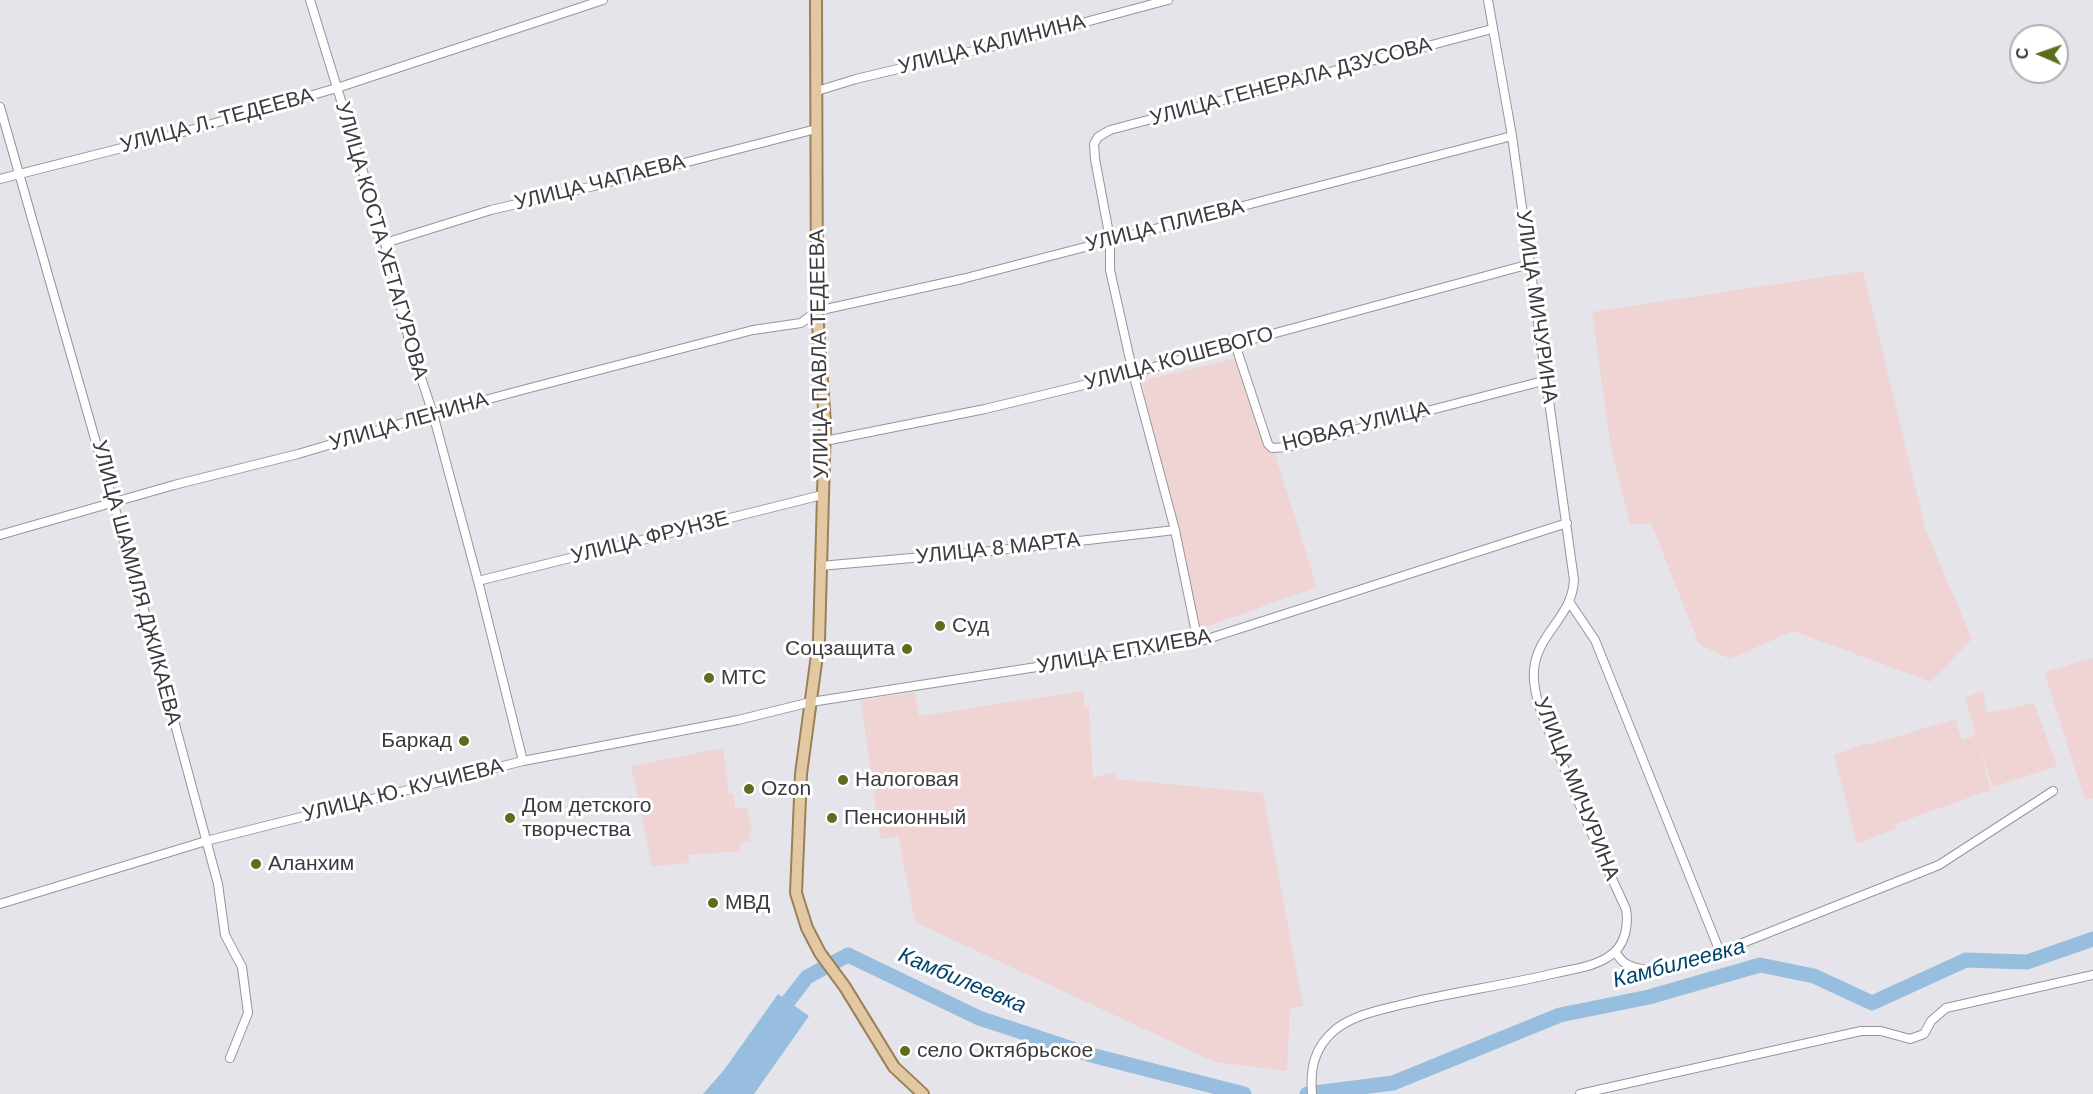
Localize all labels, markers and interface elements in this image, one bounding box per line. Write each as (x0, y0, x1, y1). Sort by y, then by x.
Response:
street label: УЛИЦА КАЛИНИНА (896, 10, 1088, 80)
north arrow (2009, 24, 2069, 84)
street label: УЛИЦА ГЕНЕРАЛА ДЗУСОВА (1147, 32, 1435, 132)
text: С (2014, 47, 2031, 59)
street label: УЛИЦА Л. ТЕДЕЕВА (118, 83, 316, 159)
street label: УЛИЦА КОСТА ХЕТАГУРОВА (329, 99, 433, 383)
street label: УЛИЦА ЧАПАЕВА (512, 150, 688, 216)
street label: УЛИЦА ПЛИЕВА (1083, 194, 1247, 258)
street label: УЛИЦА МИЧУРИНА (1510, 209, 1562, 405)
street label: УЛИЦА ПАВЛА ТЕДЕЕВА (805, 229, 835, 479)
street label: УЛИЦА КОШЕВОГО (1082, 322, 1276, 396)
street label: УЛИЦА ЛЕНИНА (327, 387, 491, 457)
street label: НОВАЯ УЛИЦА (1280, 397, 1432, 457)
street label: УЛИЦА ШАМИЛЯ ДЖИКАЕВА (86, 438, 186, 728)
street label: УЛИЦА ФРУНЗЕ (569, 506, 731, 570)
street label: УЛИЦА 8 МАРТА (915, 528, 1081, 570)
place label: Суд (952, 613, 989, 639)
marker: Суд (933, 619, 947, 633)
street label: УЛИЦА ЕПХИЕВА (1035, 624, 1213, 680)
place label: Соцзащита (785, 636, 895, 662)
marker: Соцзащита (900, 642, 914, 656)
place label: МТС (721, 665, 766, 691)
marker: МТС (702, 671, 716, 685)
street label: УЛИЦА МИЧУРИНА (1528, 694, 1624, 884)
place label: Баркад (381, 728, 452, 754)
marker: Баркад (457, 734, 471, 748)
street label: УЛИЦА Ю. КУЧИЕВА (300, 754, 506, 828)
place label: Налоговая (855, 767, 959, 793)
marker: Налоговая (836, 773, 850, 787)
place label: Ozon (761, 776, 811, 802)
marker: Ozon (742, 782, 756, 796)
place label: Дом детского творчества (522, 793, 652, 843)
place label: Пенсионный (844, 805, 966, 831)
marker: Дом детского творчества (503, 811, 517, 825)
marker: Пенсионный (825, 811, 839, 825)
place label: Аланхим (268, 851, 354, 877)
marker: Аланхим (249, 857, 263, 871)
place label: МВД (725, 890, 770, 916)
marker: МВД (706, 896, 720, 910)
water label: Камбилеевка (1610, 934, 1748, 994)
water label: Камбилеевка (894, 942, 1030, 1020)
place label: село Октябрьское (917, 1038, 1093, 1064)
marker: село Октябрьское (898, 1044, 912, 1058)

